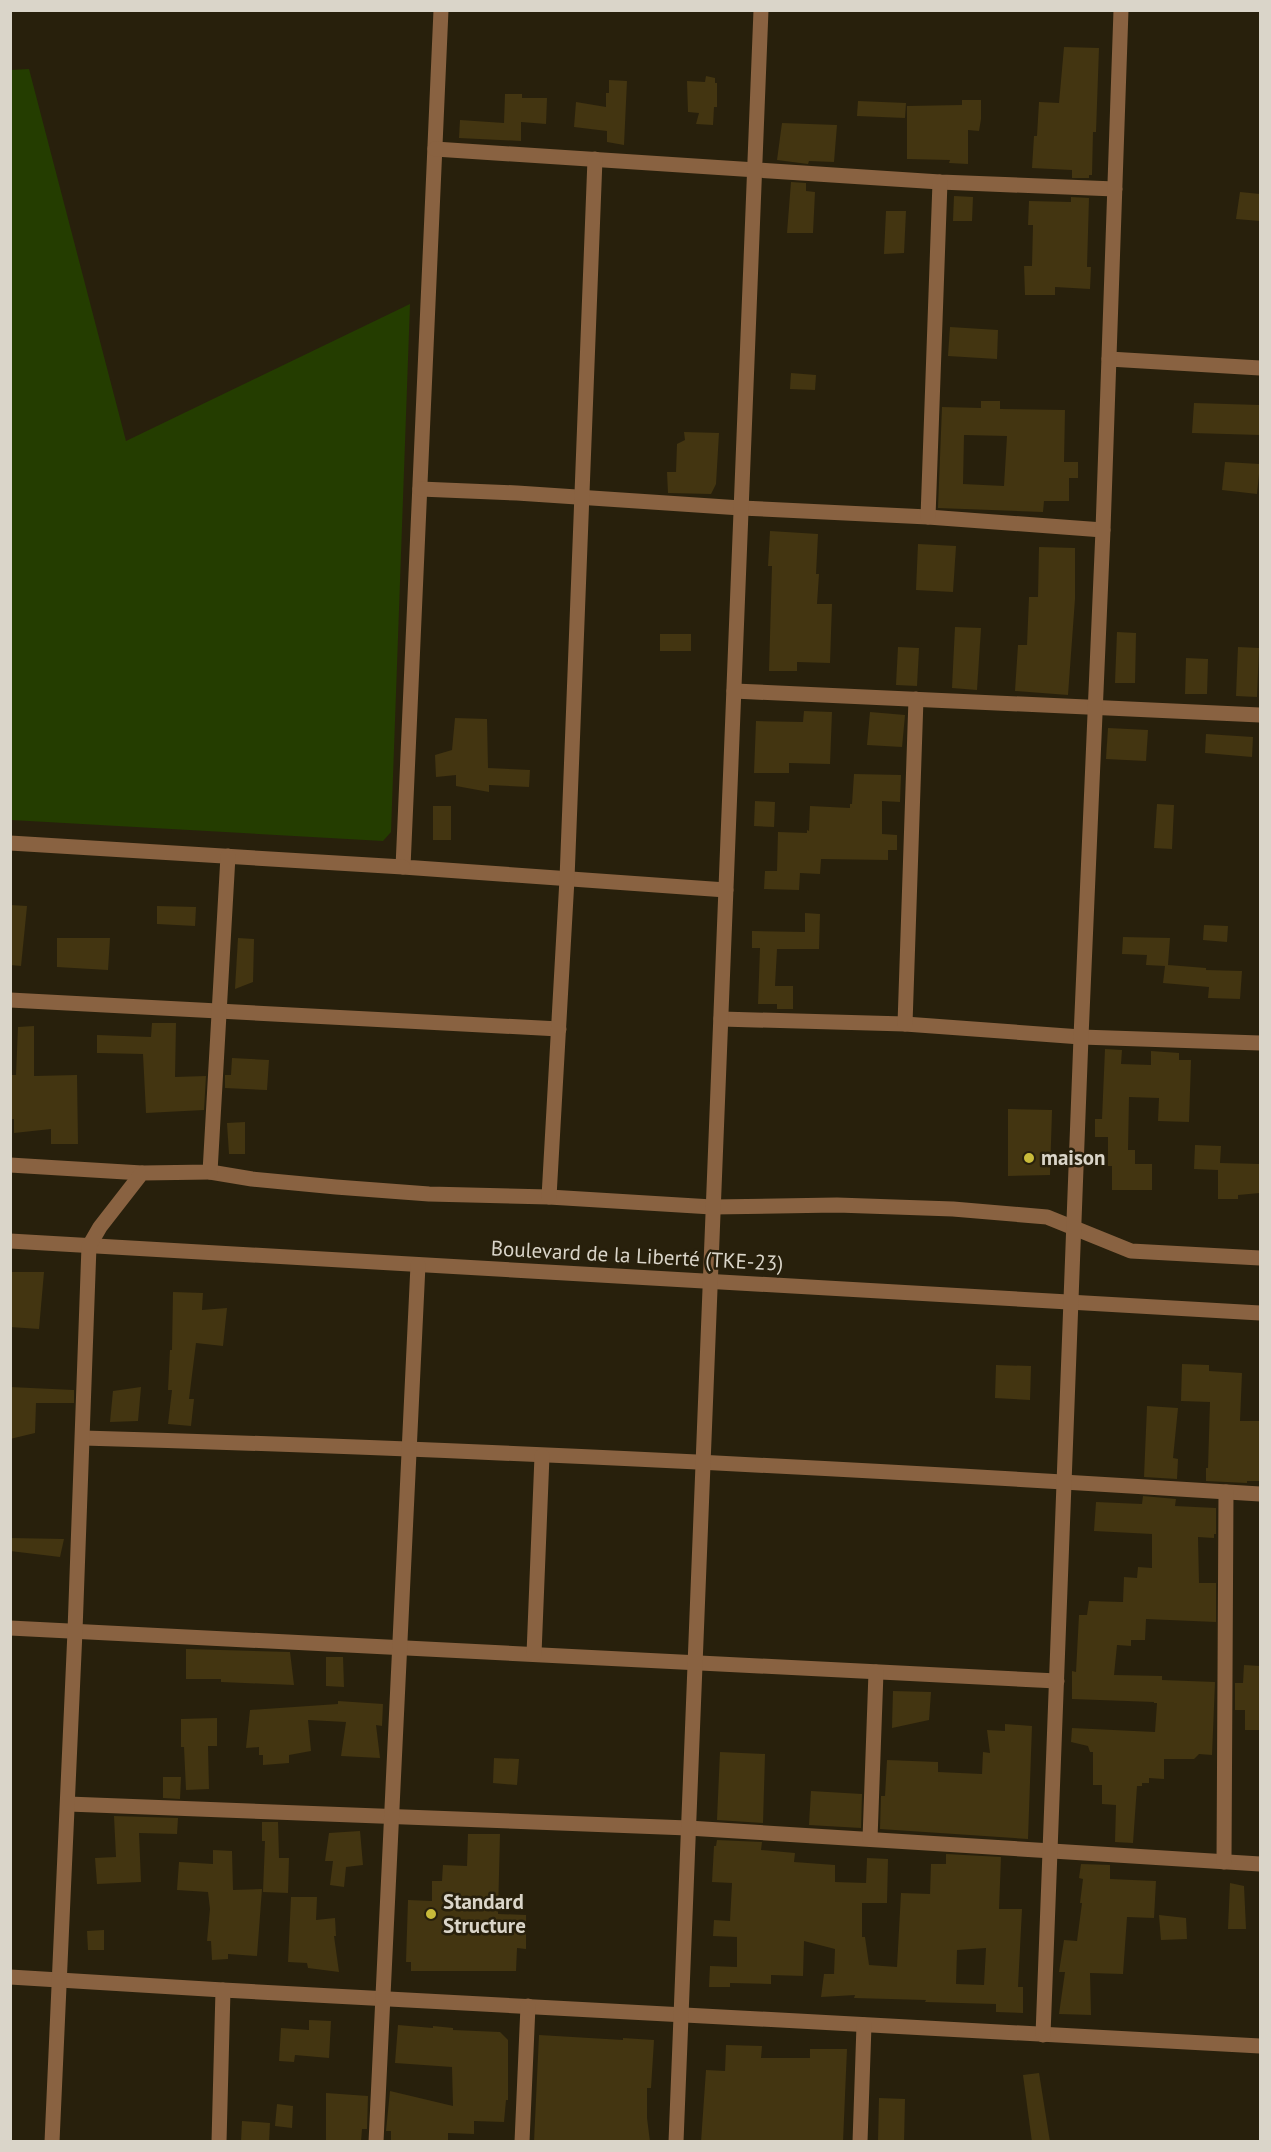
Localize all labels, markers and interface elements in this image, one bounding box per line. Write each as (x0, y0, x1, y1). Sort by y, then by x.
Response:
place label: maison (1041, 1144, 1106, 1171)
marker: maison (1022, 1151, 1036, 1165)
street label: Boulevard de la Liberté (TKE-23) (490, 1234, 784, 1277)
place label: Standard Structure (443, 1888, 526, 1939)
marker: Standard Structure (424, 1907, 438, 1921)

